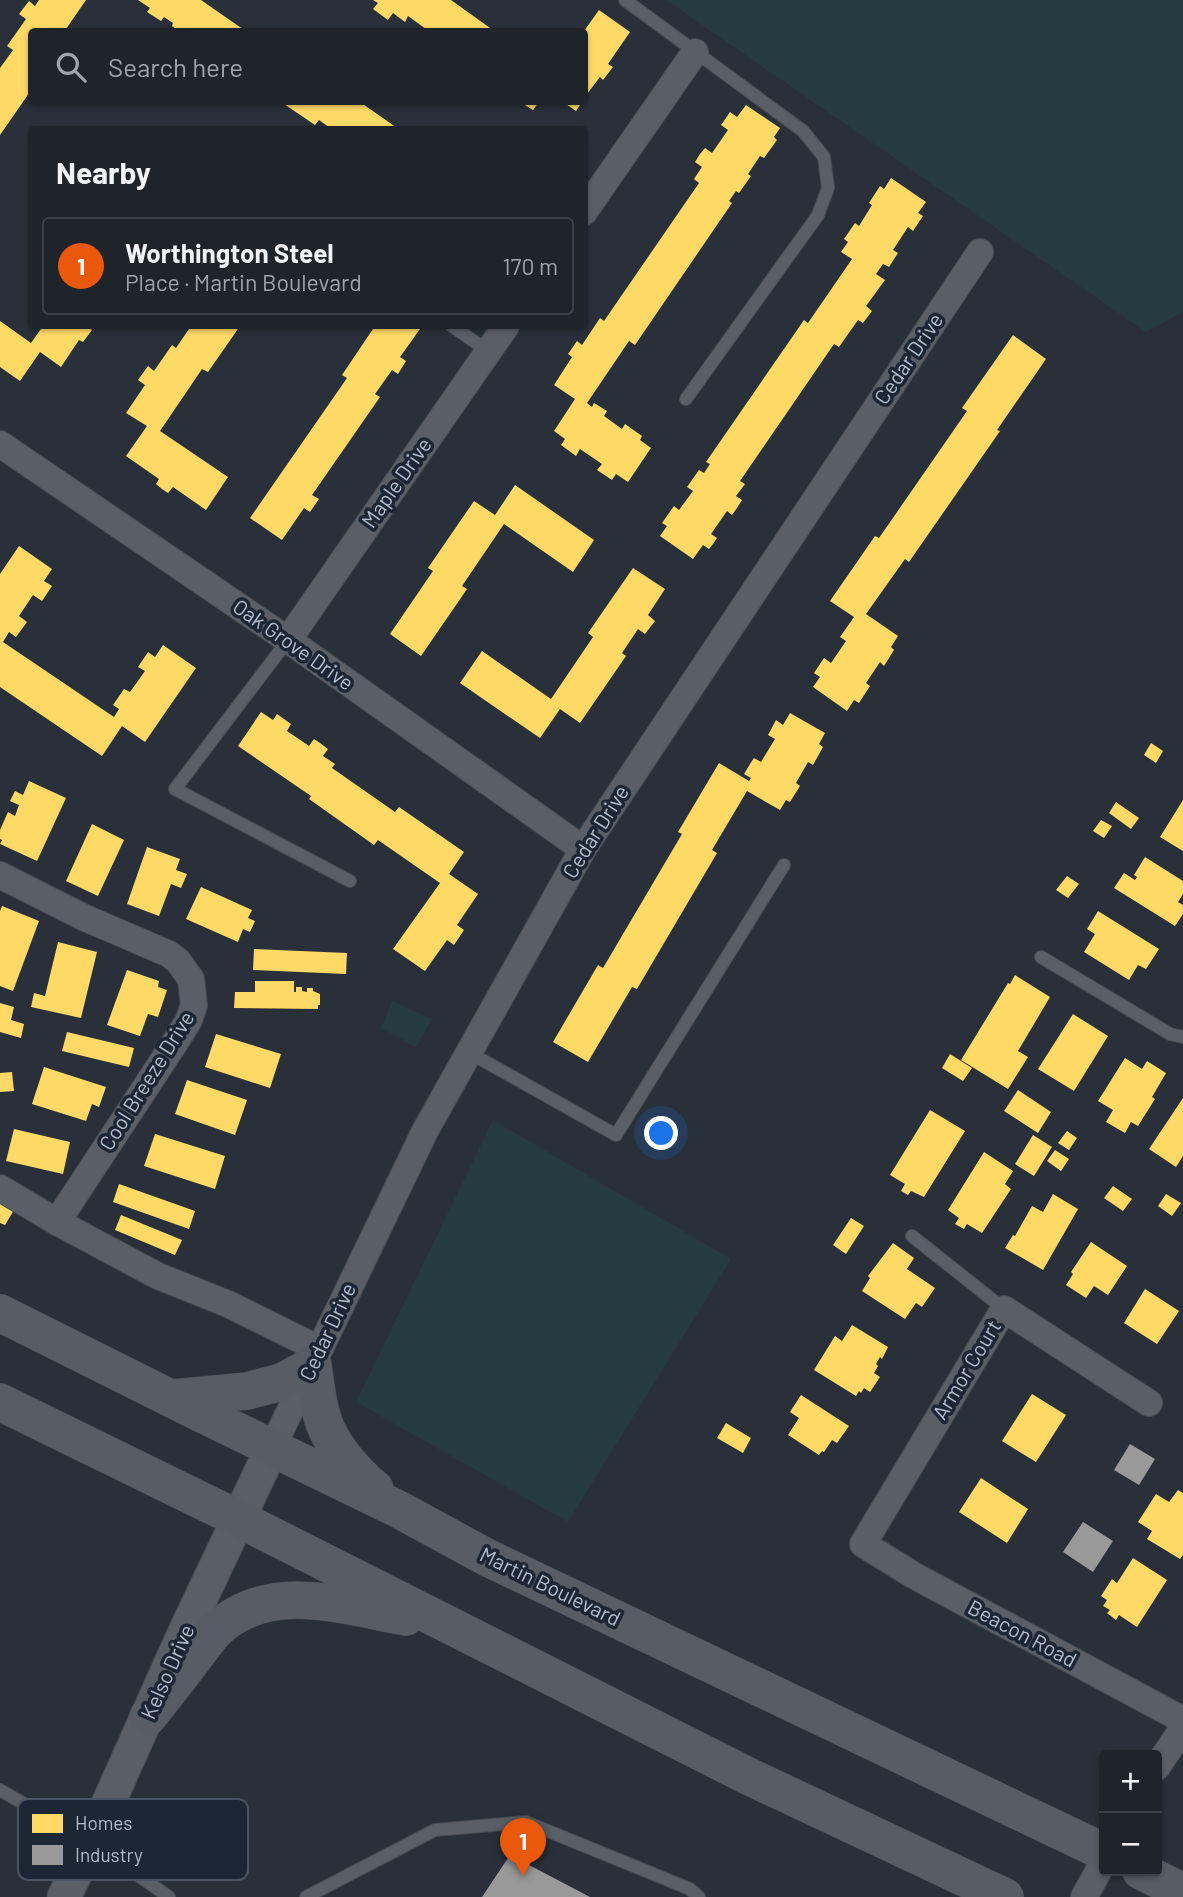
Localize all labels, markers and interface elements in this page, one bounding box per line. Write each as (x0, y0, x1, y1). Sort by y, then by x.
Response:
search box (28, 28, 588, 105)
icon: search (52, 48, 90, 86)
text: Search here (108, 51, 243, 82)
text: Nearby (56, 154, 151, 190)
text: Worthington Steel (125, 237, 334, 268)
text: 1 (77, 252, 85, 280)
text: 170 m (502, 252, 558, 280)
text: Place · Martin Boulevard (125, 268, 362, 296)
street label: Cedar Drive (868, 308, 947, 409)
street label: Maple Drive (356, 432, 436, 532)
street label: Oak Grove Drive (229, 593, 359, 695)
street label: Cedar Drive (556, 780, 633, 882)
street label: Cool Breeze Drive (93, 1006, 199, 1154)
your location (644, 1116, 678, 1150)
street label: Cedar Drive (293, 1279, 360, 1384)
street label: Armor Court (926, 1315, 1005, 1424)
street label: Martin Boulevard (476, 1541, 625, 1630)
street label: Beacon Road (964, 1594, 1081, 1672)
street label: Kelso Drive (135, 1620, 199, 1723)
map controls (1099, 1750, 1162, 1876)
button: + (1099, 1750, 1162, 1813)
legend (18, 1799, 248, 1880)
text: Homes (75, 1811, 132, 1834)
button: − (1099, 1813, 1162, 1876)
pin: 1 (500, 1818, 546, 1876)
text: Industry (75, 1843, 143, 1866)

